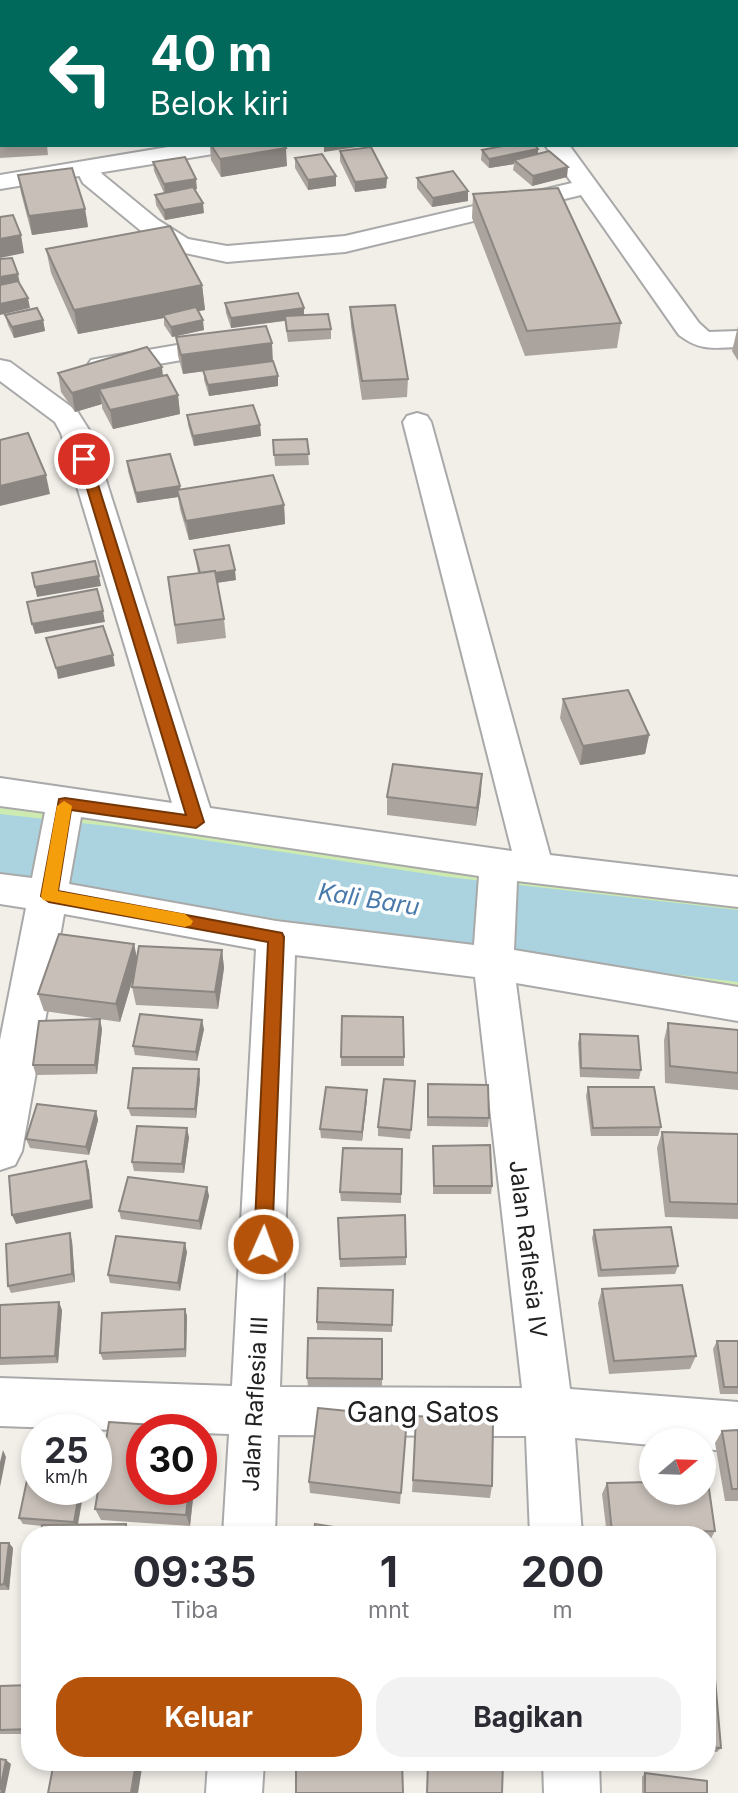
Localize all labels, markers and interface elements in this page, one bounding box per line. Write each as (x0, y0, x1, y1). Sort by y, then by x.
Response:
text: 40 m (150, 24, 273, 83)
icon: left (35, 28, 126, 119)
text: Belok kiri (150, 84, 289, 123)
pin (54, 429, 114, 489)
icon: arrive (65, 440, 103, 478)
water label: Kali Baru (316, 877, 422, 921)
street label: Jalan Raflesia IV (503, 1159, 553, 1340)
position arrow (226, 1207, 300, 1281)
street label: Jalan Raflesia III (236, 1316, 274, 1492)
street label: Gang Satos (347, 1395, 499, 1429)
speed limit sign: 30 (126, 1414, 217, 1505)
north arrow (639, 1428, 716, 1505)
map controls (639, 1428, 716, 1505)
text: 25 (44, 1429, 89, 1471)
text: km/h (45, 1466, 88, 1487)
text: 09:35 (133, 1546, 256, 1597)
text: 1 (380, 1546, 398, 1597)
text: 200 (521, 1546, 604, 1597)
text: Tiba (171, 1596, 218, 1624)
text: mnt (368, 1596, 409, 1624)
text: m (553, 1596, 573, 1624)
button: Keluar (56, 1677, 362, 1757)
button: Bagikan (376, 1677, 681, 1757)

